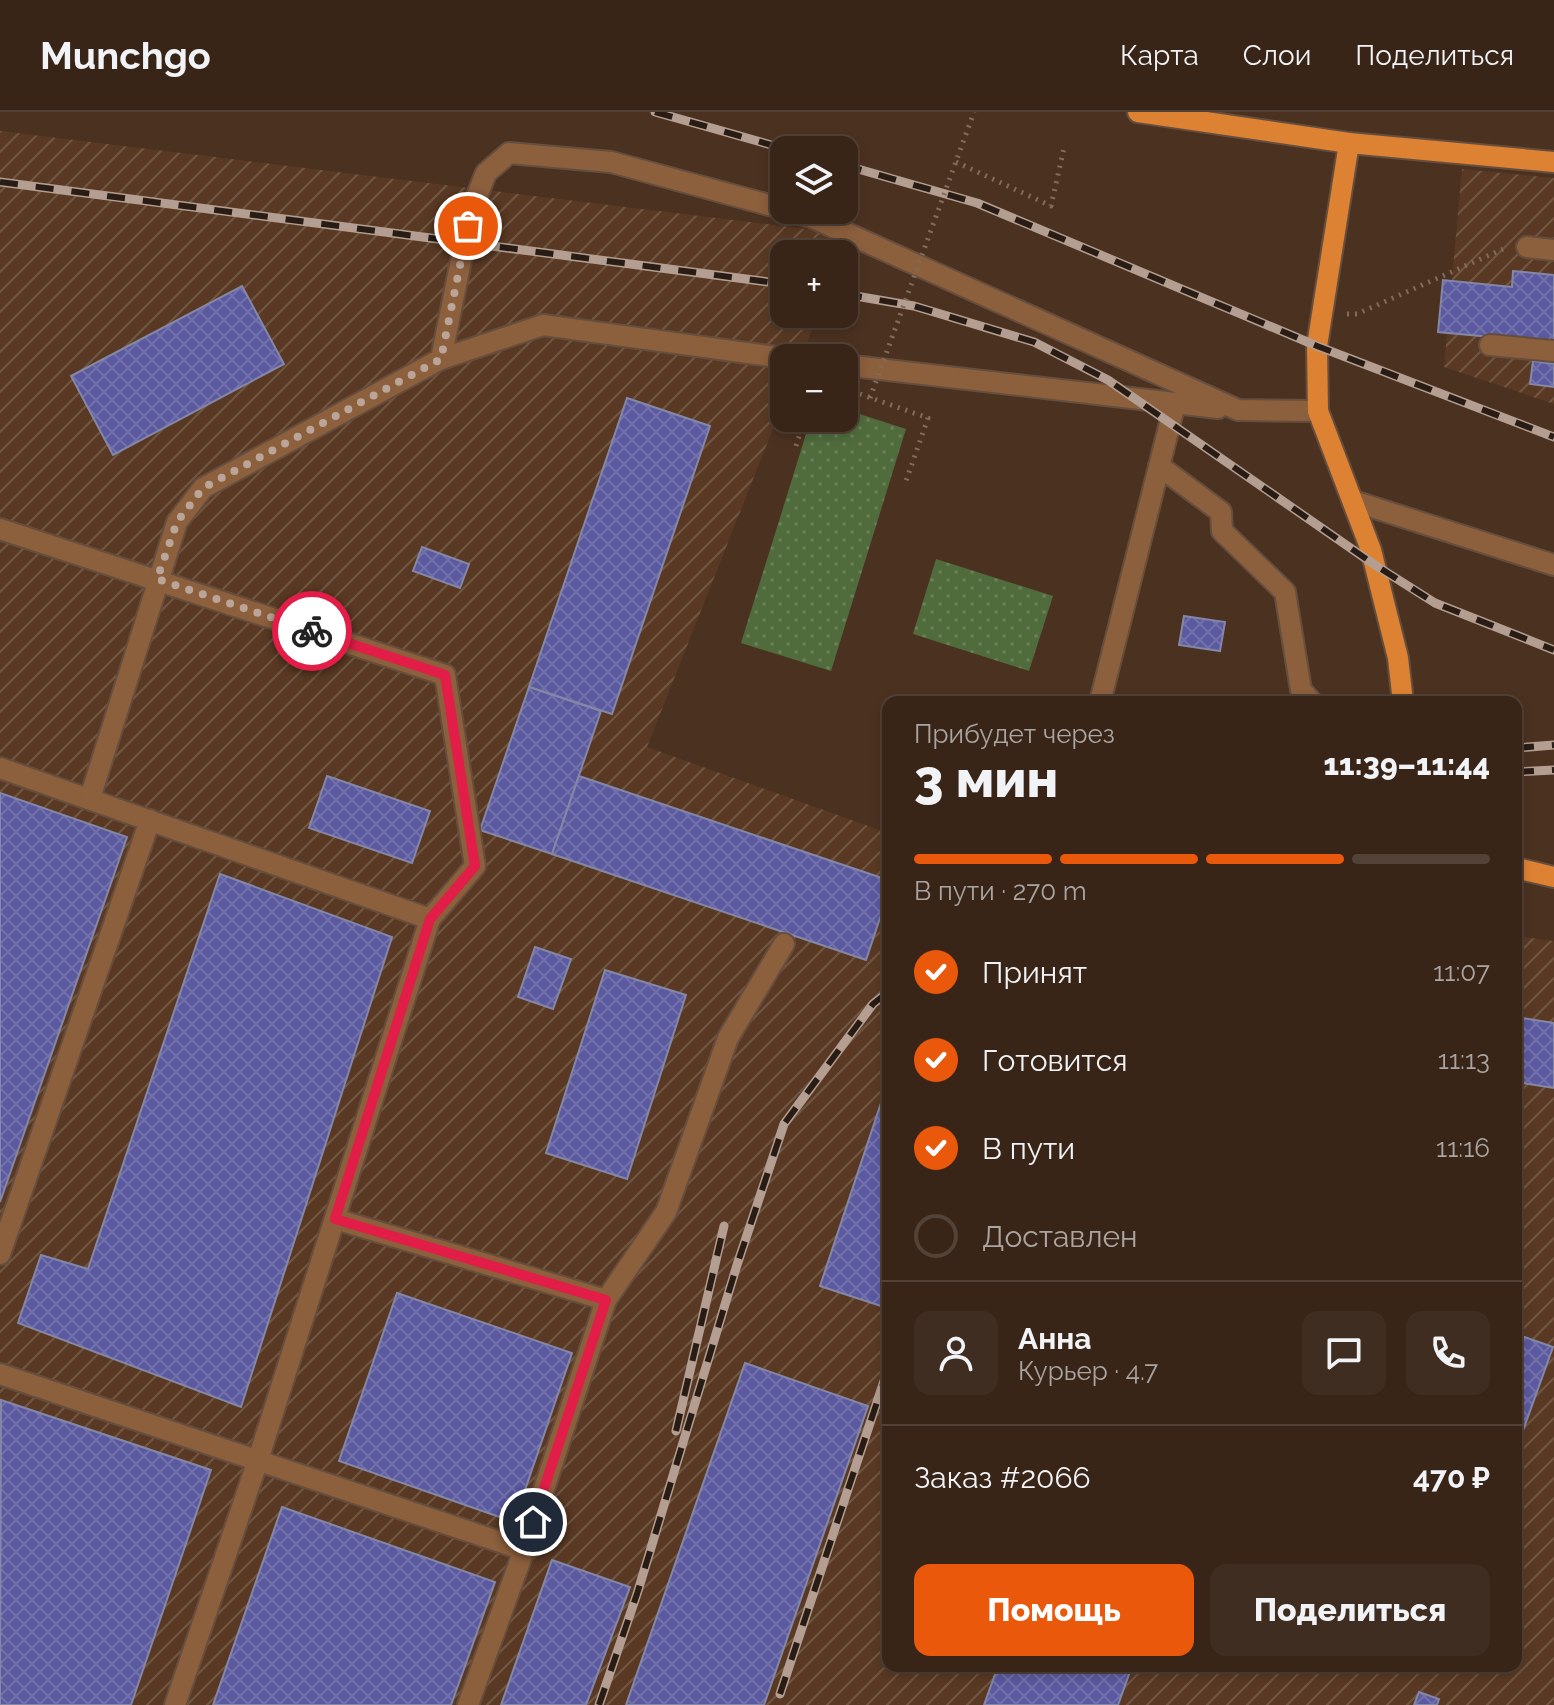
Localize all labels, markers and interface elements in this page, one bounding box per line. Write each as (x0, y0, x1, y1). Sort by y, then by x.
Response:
text: Munchgo (40, 33, 211, 78)
text: Карта (1120, 39, 1199, 72)
text: Слои (1243, 39, 1311, 72)
text: Поделиться (1355, 39, 1514, 72)
map controls (770, 136, 858, 432)
button: layers (770, 136, 858, 224)
pin (434, 192, 502, 260)
icon: bag (446, 204, 490, 248)
button: + (770, 240, 858, 328)
button: − (770, 344, 858, 432)
courier (272, 591, 352, 671)
icon: bike (290, 609, 334, 653)
text: Прибудет через (914, 719, 1115, 749)
text: 11:39–11:44 (1324, 747, 1490, 782)
text: 3 мин (914, 748, 1058, 809)
text: В пути · 270 m (914, 876, 1087, 906)
icon: check (914, 950, 958, 994)
text: Принят (982, 955, 1087, 990)
text: 11:07 (1433, 957, 1490, 987)
icon: check (914, 1038, 958, 1082)
text: Готовится (982, 1043, 1128, 1078)
text: 11:13 (1438, 1045, 1490, 1075)
icon: check (914, 1126, 958, 1170)
text: В пути (982, 1131, 1075, 1166)
text: 11:16 (1436, 1133, 1490, 1163)
text: Доставлен (982, 1219, 1138, 1254)
button: person (914, 1311, 998, 1395)
button: chat (1302, 1311, 1386, 1395)
button: phone (1406, 1311, 1490, 1395)
text: Анна (1018, 1321, 1092, 1356)
text: Курьер · 4.7 (1018, 1356, 1158, 1386)
text: Заказ #2066 (914, 1460, 1091, 1495)
text: 470 ₽ (1413, 1460, 1490, 1495)
pin (499, 1488, 567, 1556)
icon: home (511, 1500, 555, 1544)
button: Помощь (914, 1564, 1194, 1656)
button: Поделиться (1210, 1564, 1490, 1656)

